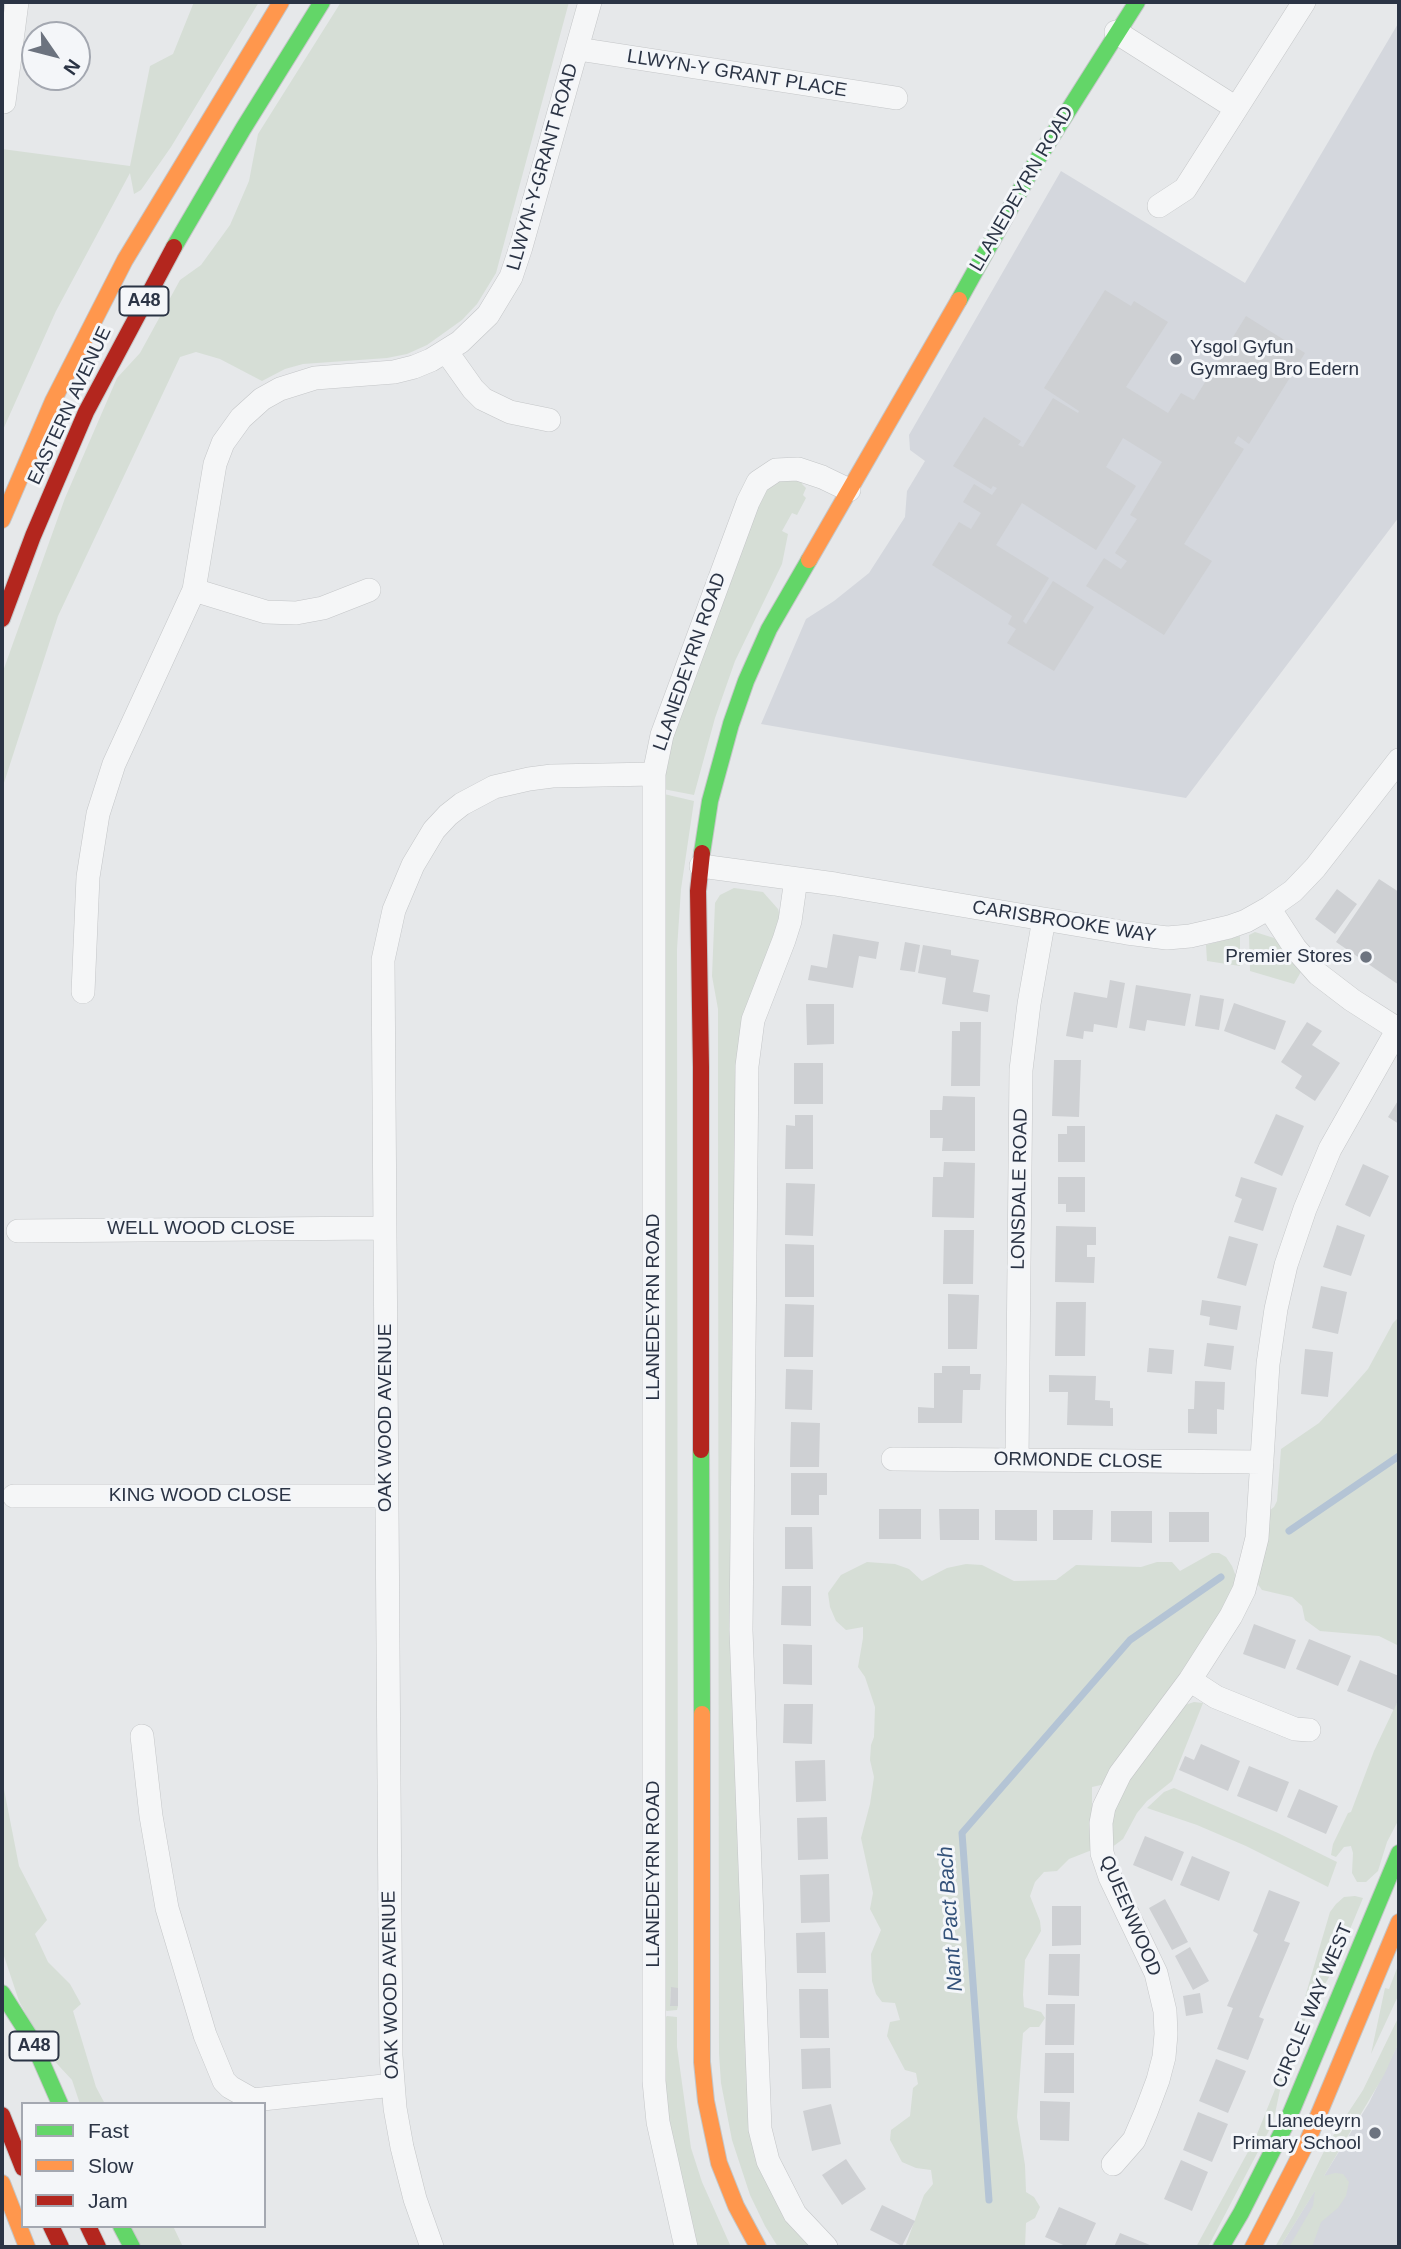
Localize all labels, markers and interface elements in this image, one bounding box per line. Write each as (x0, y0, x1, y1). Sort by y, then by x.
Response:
north arrow (21, 21, 91, 91)
street label: LLWYN-Y GRANT PLACE (625, 45, 849, 103)
text: N (59, 56, 85, 79)
street label: LLWYN-Y-GRANT ROAD (503, 61, 583, 273)
street label: LLANEDEYRN ROAD (965, 102, 1079, 276)
road number: A48 (120, 286, 168, 316)
street label: EASTERN AVENUE (23, 323, 117, 489)
place label: Ysgol Gyfun Gymraeg Bro Edern (1190, 337, 1359, 381)
marker: Ysgol Gyfun Gymraeg Bro Edern (1168, 351, 1184, 367)
street label: LLANEDEYRN ROAD (649, 570, 731, 754)
street label: CARISBROOKE WAY (970, 896, 1158, 948)
place label: Premier Stores (1225, 946, 1352, 968)
marker: Premier Stores (1358, 949, 1374, 965)
street label: LONSDALE ROAD (1007, 1108, 1033, 1270)
street label: LLANEDEYRN ROAD (643, 1214, 665, 1400)
street label: WELL WOOD CLOSE (107, 1218, 295, 1240)
street label: OAK WOOD AVENUE (375, 1324, 397, 1512)
street label: ORMONDE CLOSE (993, 1448, 1163, 1474)
street label: KING WOOD CLOSE (109, 1485, 291, 1507)
street label: LLANEDEYRN ROAD (643, 1781, 665, 1967)
water label: Nant Pact Bach (933, 1845, 969, 1993)
street label: QUEENWOOD (1094, 1852, 1166, 1980)
street label: OAK WOOD AVENUE (378, 1891, 404, 2079)
street label: CIRCLE WAY WEST (1268, 1920, 1358, 2092)
road number: A48 (9, 2032, 58, 2060)
legend (21, 2102, 266, 2228)
place label: Llanedeyrn Primary School (1232, 2111, 1361, 2155)
text: Fast (88, 2119, 129, 2142)
marker: Llanedeyrn Primary School (1367, 2125, 1383, 2141)
text: Slow (88, 2154, 134, 2177)
text: Jam (88, 2189, 128, 2212)

